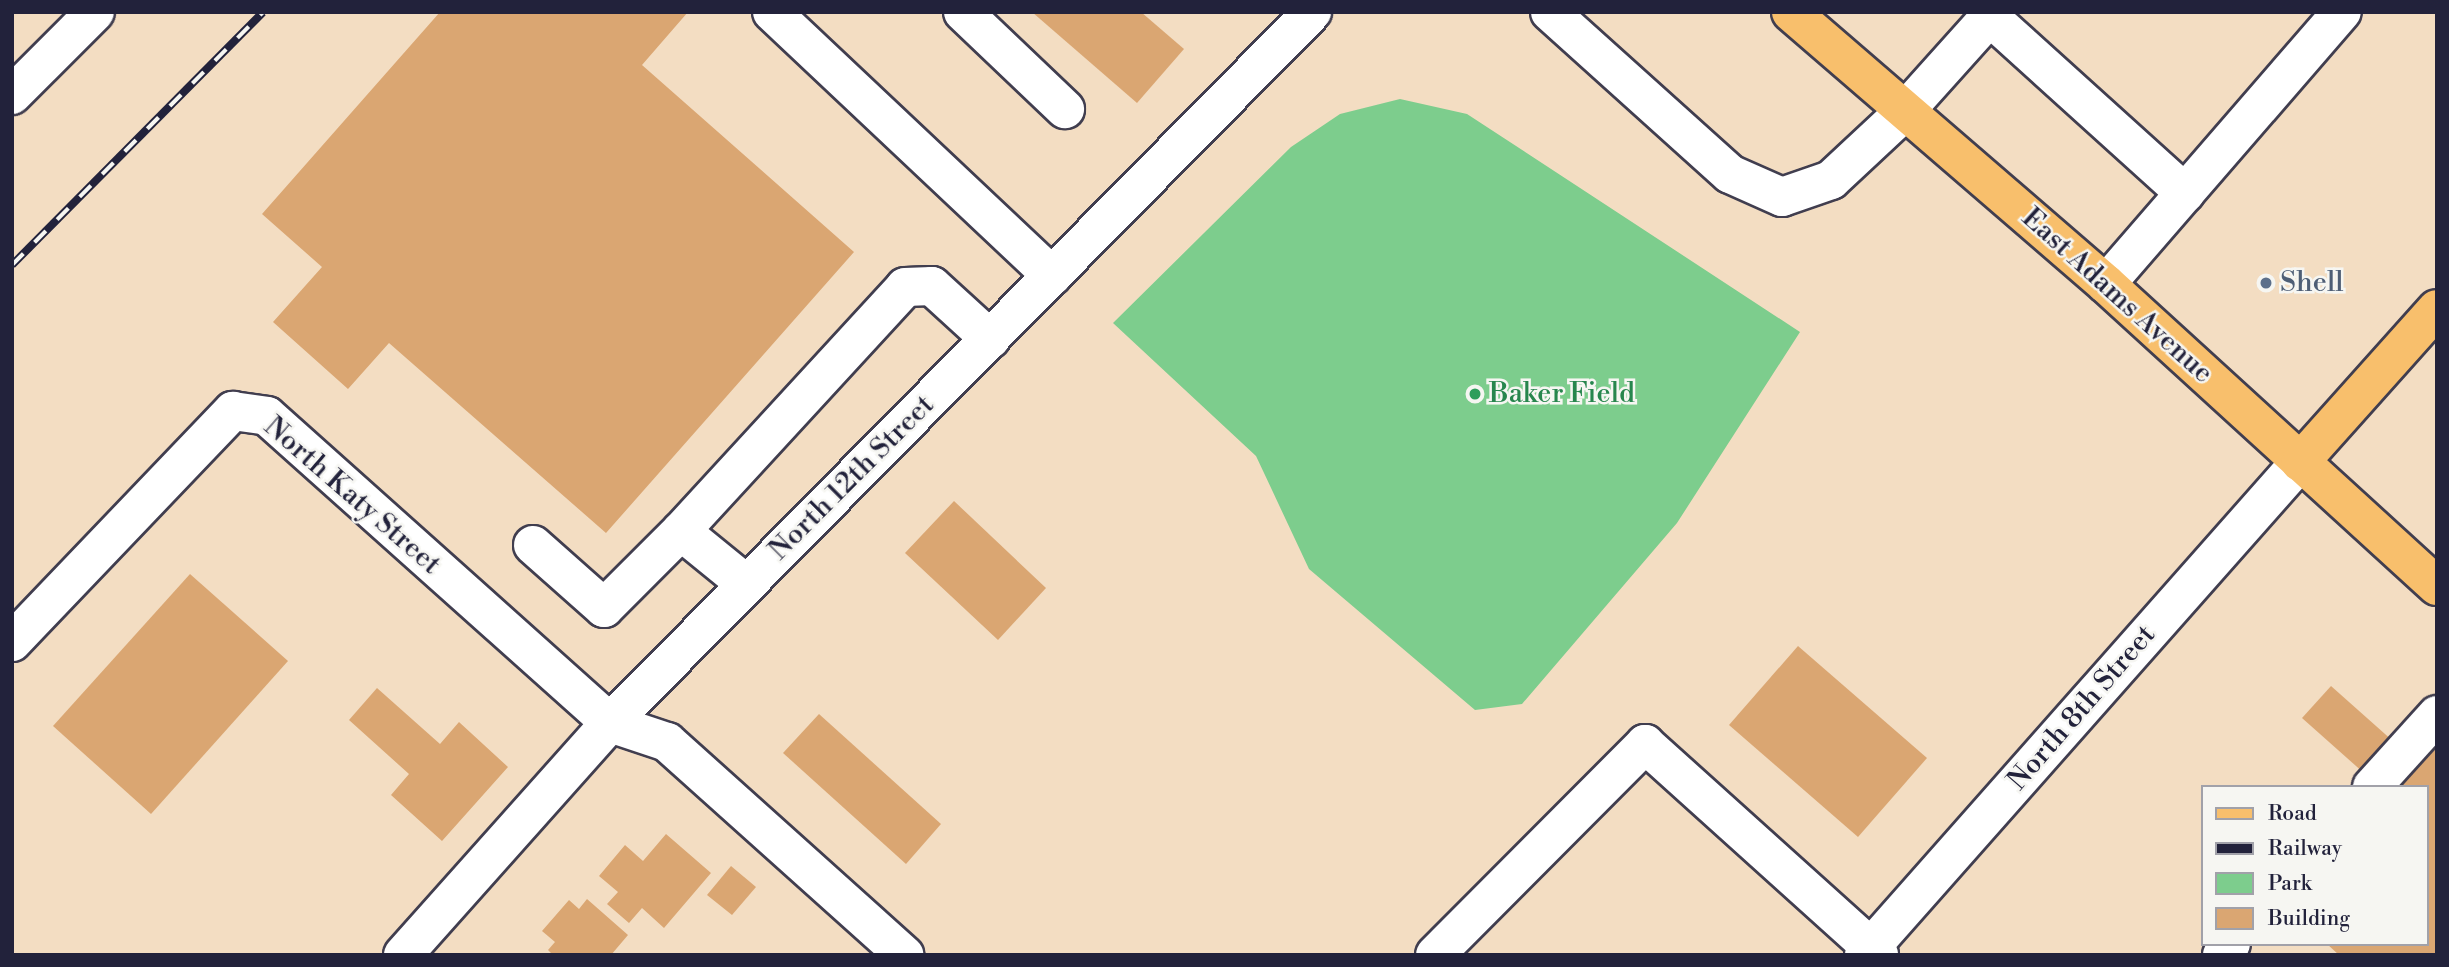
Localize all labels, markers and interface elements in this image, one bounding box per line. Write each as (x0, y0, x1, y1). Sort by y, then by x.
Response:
street label: East Adams Avenue (2015, 201, 2219, 391)
place label: Shell (2280, 266, 2343, 300)
marker: Shell (2258, 275, 2274, 291)
place label: Baker Field (1489, 377, 1635, 411)
marker: Baker Field (1467, 386, 1483, 402)
street label: North 12th Street (763, 389, 941, 567)
street label: North Katy Street (257, 410, 447, 582)
street label: North 8th Street (2001, 619, 2163, 797)
legend (2200, 785, 2428, 946)
text: Road (2268, 801, 2317, 827)
text: Railway (2268, 836, 2342, 862)
text: Park (2268, 871, 2312, 897)
text: Building (2268, 906, 2350, 932)

